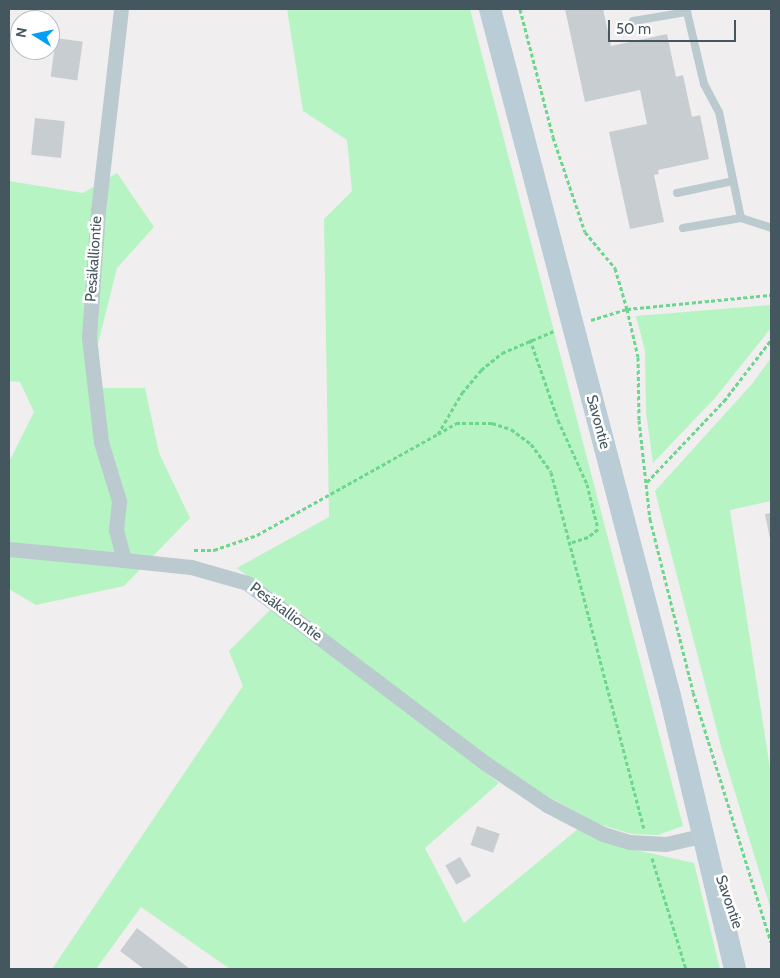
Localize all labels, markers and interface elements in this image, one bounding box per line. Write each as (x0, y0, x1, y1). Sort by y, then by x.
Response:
north arrow (10, 10, 60, 60)
scale bar (610, 10, 738, 42)
text: 50 m (616, 20, 651, 38)
text: N (11, 26, 31, 39)
street label: Pesäkalliontie (82, 215, 106, 303)
street label: Savontie (582, 393, 614, 451)
street label: Pesäkalliontie (246, 579, 326, 645)
street label: Savontie (711, 873, 747, 931)

